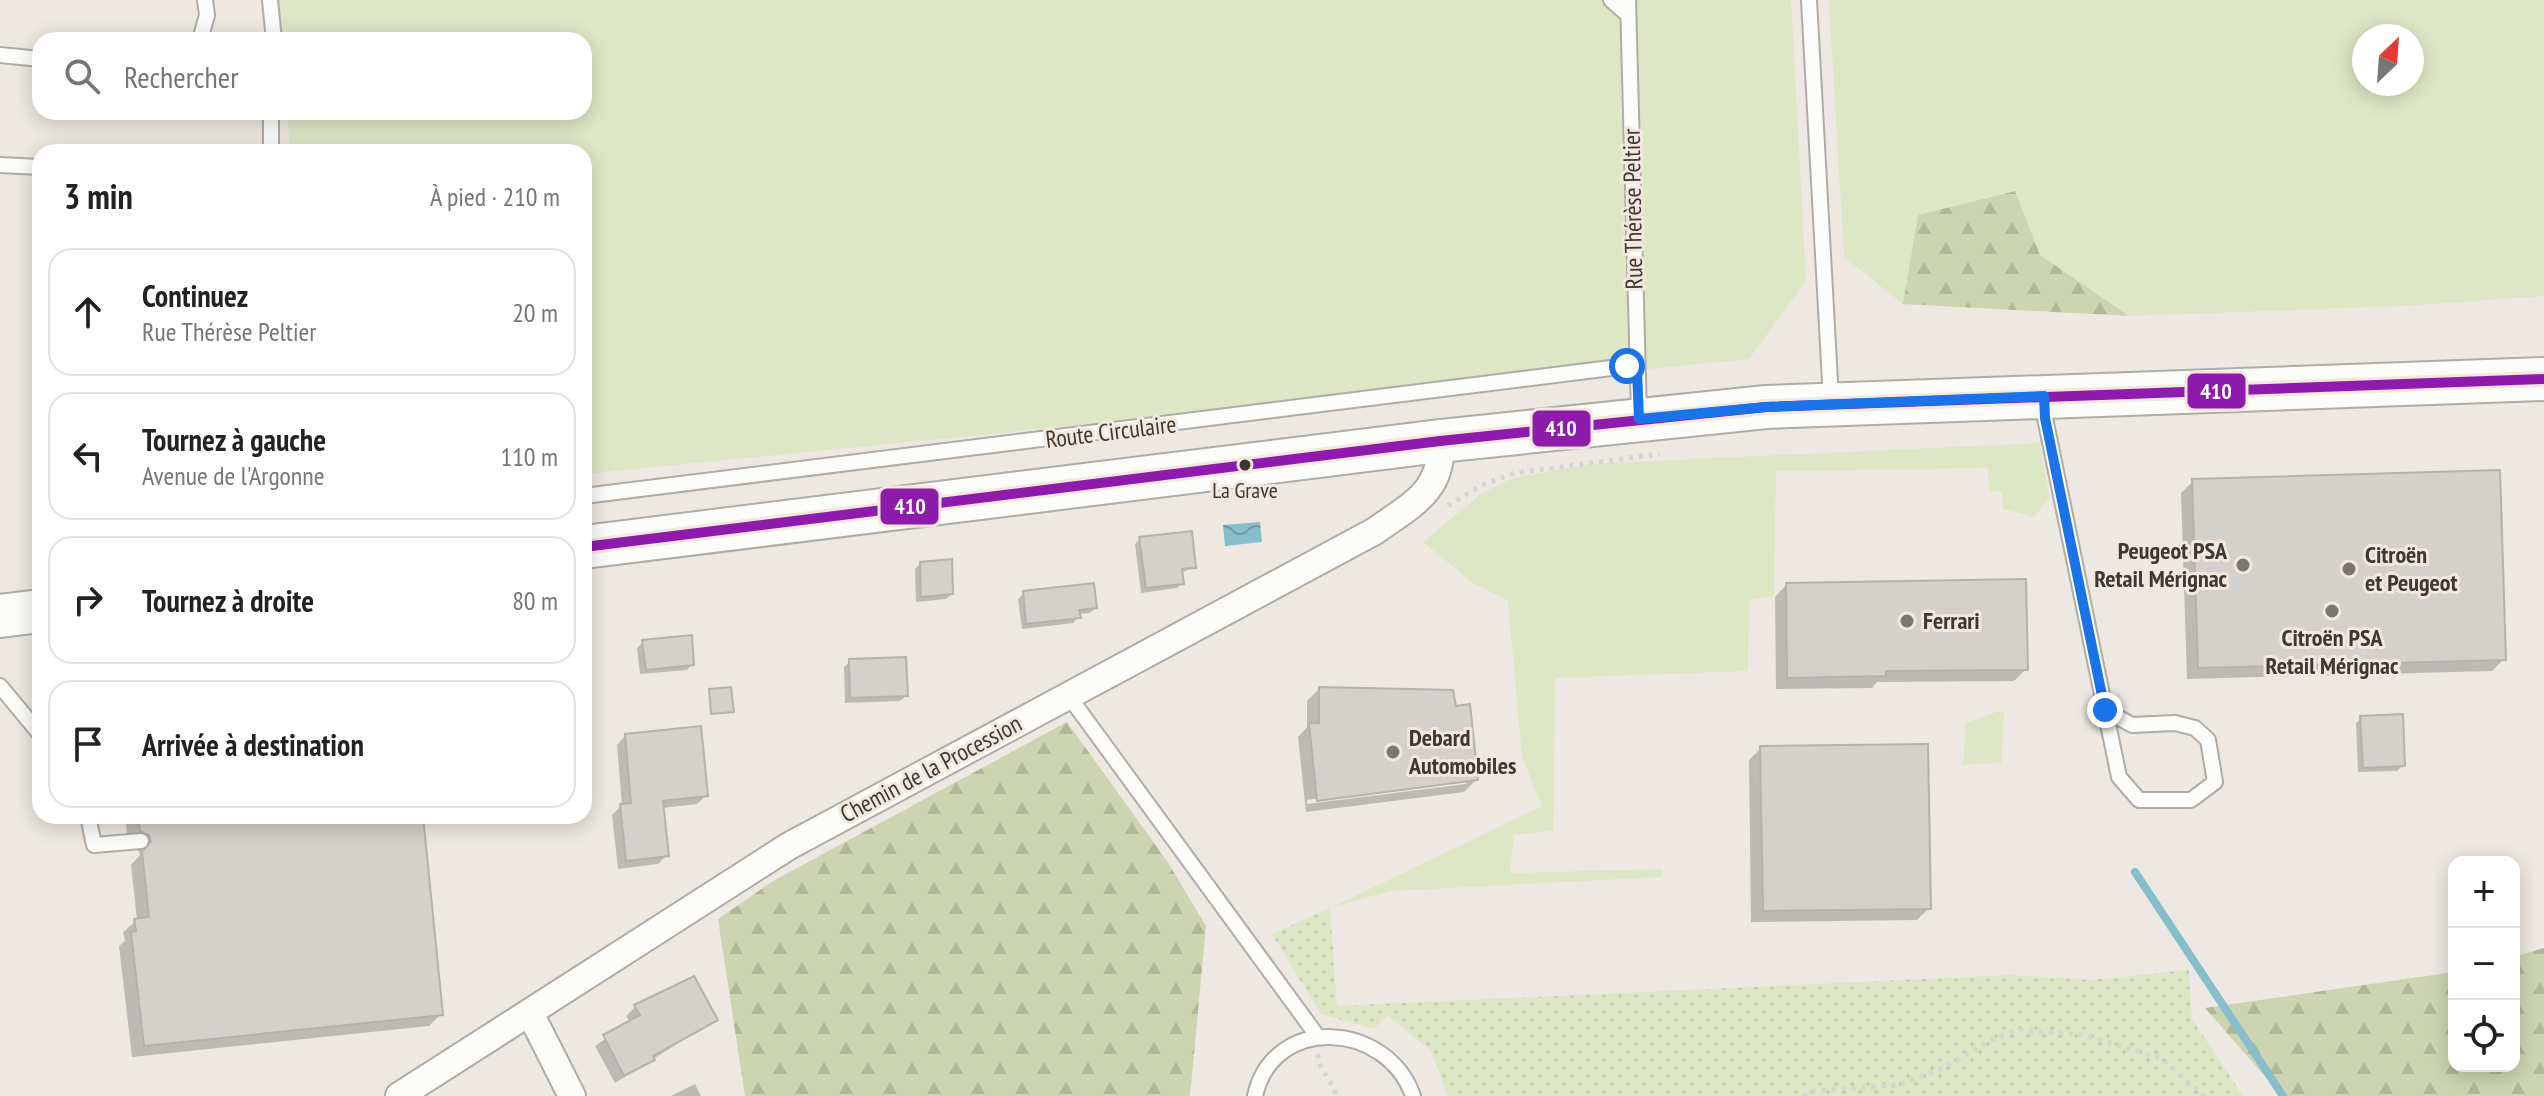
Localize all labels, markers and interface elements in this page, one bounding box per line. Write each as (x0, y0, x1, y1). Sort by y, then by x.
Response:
north arrow (2352, 24, 2424, 96)
search box (32, 32, 592, 120)
icon: search (60, 54, 104, 98)
text: Rechercher (124, 57, 238, 96)
street label: Rue Thérèse Peltier (1616, 128, 1649, 290)
text: 3 min (64, 174, 133, 218)
text: À pied · 210 m (430, 180, 560, 213)
text: Continuez (142, 276, 248, 315)
icon: ahead (66, 290, 110, 334)
text: 20 m (512, 296, 558, 329)
text: Rue Thérèse Peltier (142, 315, 316, 348)
route start (1609, 348, 1645, 384)
line badge: 410 (2186, 372, 2247, 410)
text: 410 (2200, 377, 2232, 405)
street label: Route Circulaire (1044, 408, 1178, 455)
line badge: 410 (1531, 409, 1592, 448)
text: 410 (1545, 414, 1577, 442)
text: Tournez à gauche (142, 420, 326, 459)
icon: left (66, 434, 110, 478)
text: 110 m (500, 440, 558, 473)
marker: La Grave (1237, 457, 1253, 473)
text: Avenue de l'Argonne (142, 459, 324, 492)
place label: La Grave (1212, 476, 1278, 504)
line badge: 410 (879, 487, 940, 526)
text: 410 (894, 492, 926, 520)
place label: Peugeot PSA Retail Mérignac (2094, 535, 2228, 594)
place label: Citroën et Peugeot (2365, 539, 2457, 598)
marker: Peugeot PSA Retail Mérignac (2234, 556, 2252, 574)
marker: Citroën et Peugeot (2340, 560, 2358, 578)
icon: right (66, 578, 110, 622)
text: Tournez à droite (142, 581, 314, 620)
text: 80 m (512, 584, 558, 617)
marker: Citroën PSA Retail Mérignac (2323, 602, 2341, 620)
place label: Ferrari (1923, 605, 1980, 636)
marker: Ferrari (1898, 612, 1916, 630)
place label: Citroën PSA Retail Mérignac (2266, 622, 2399, 681)
route end (2087, 692, 2123, 728)
street label: Chemin de la Procession (835, 708, 1027, 829)
icon: arrive (66, 722, 110, 766)
place label: Debard Automobiles (1408, 722, 1517, 781)
text: Arrivée à destination (142, 725, 364, 764)
marker: Debard Automobiles (1384, 743, 1402, 761)
map controls (2448, 856, 2520, 1072)
button: + (2448, 856, 2520, 928)
button: − (2448, 928, 2520, 1000)
button: locate (2448, 1000, 2520, 1072)

